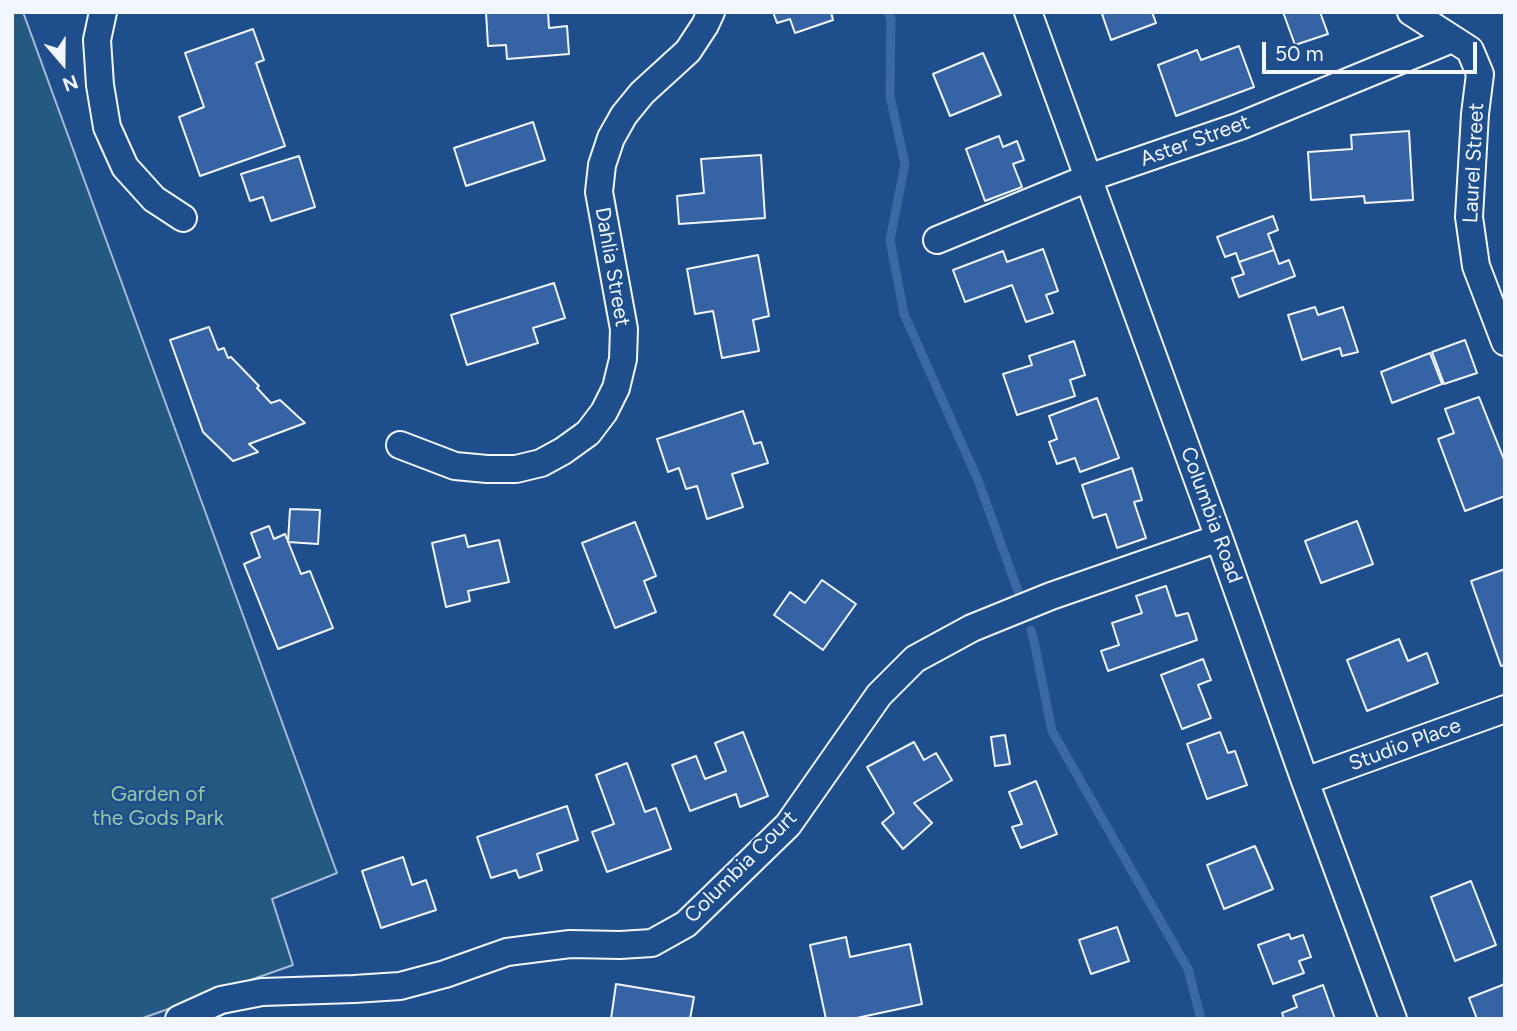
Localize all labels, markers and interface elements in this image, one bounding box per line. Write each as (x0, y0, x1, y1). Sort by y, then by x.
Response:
north arrow (28, 28, 98, 98)
scale bar (1265, 28, 1480, 72)
text: 50 m (1275, 41, 1324, 66)
text: N (60, 70, 81, 97)
street label: Laurel Street (1458, 102, 1490, 224)
street label: Aster Street (1137, 110, 1253, 172)
street label: Dahlia Street (589, 205, 635, 329)
street label: Columbia Road (1175, 444, 1247, 586)
street label: Studio Place (1346, 713, 1464, 777)
park label: Garden of the Gods Park (92, 782, 224, 832)
street label: Columbia Court (680, 806, 802, 928)

